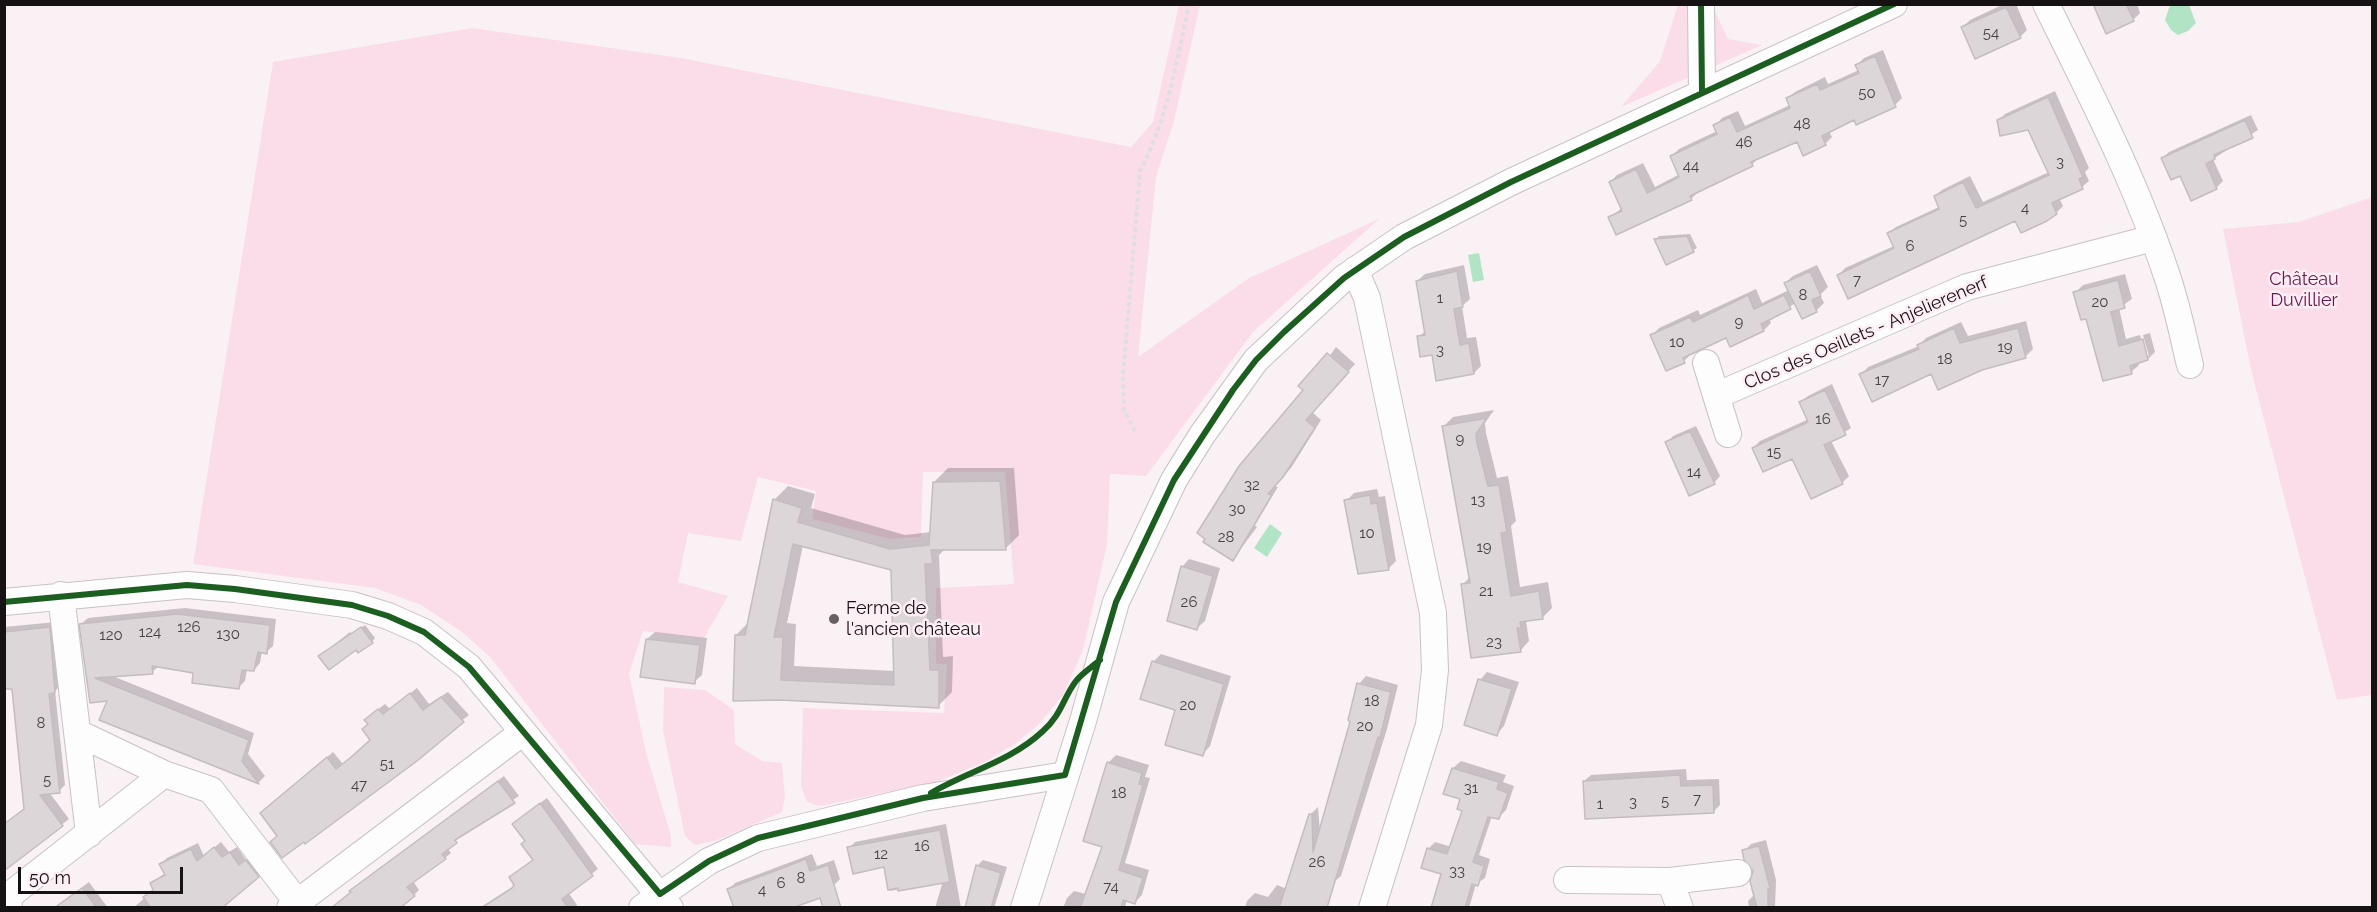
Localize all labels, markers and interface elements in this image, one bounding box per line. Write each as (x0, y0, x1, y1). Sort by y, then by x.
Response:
house number: 54 (1983, 24, 1999, 42)
house number: 50 (1858, 84, 1876, 102)
house number: 48 (1793, 115, 1811, 133)
house number: 46 (1735, 133, 1753, 151)
house number: 3 (2056, 153, 2064, 171)
house number: 44 (1683, 157, 1699, 175)
house number: 4 (2021, 199, 2029, 217)
house number: 5 (1959, 211, 1967, 229)
house number: 6 (1905, 237, 1915, 255)
park label: Château Duvillier (2269, 269, 2339, 312)
house number: 7 (1853, 271, 1861, 289)
street label: Clos des Oeillets - Anjelierenerf (1741, 272, 1991, 394)
house number: 8 (1799, 286, 1807, 304)
house number: 1 (1437, 289, 1443, 307)
house number: 20 (2092, 293, 2108, 311)
house number: 9 (1735, 313, 1743, 331)
house number: 10 (1669, 333, 1685, 351)
house number: 19 (1997, 338, 2013, 356)
house number: 3 (1436, 341, 1444, 359)
house number: 18 (1937, 350, 1953, 368)
house number: 17 (1875, 371, 1889, 389)
house number: 16 (1815, 410, 1831, 428)
house number: 9 (1456, 430, 1464, 448)
house number: 15 (1767, 443, 1781, 461)
house number: 14 (1687, 463, 1701, 481)
house number: 32 (1244, 476, 1260, 494)
house number: 13 (1471, 491, 1485, 509)
house number: 30 (1228, 500, 1246, 518)
house number: 10 (1359, 524, 1375, 542)
house number: 28 (1218, 528, 1234, 546)
house number: 19 (1476, 538, 1492, 556)
house number: 21 (1479, 582, 1493, 600)
house number: 26 (1181, 593, 1197, 611)
place label: Ferme de l'ancien château (846, 598, 981, 640)
marker: Ferme de l'ancien château (827, 612, 841, 626)
house number: 126 (177, 618, 201, 636)
house number: 124 (139, 623, 161, 641)
house number: 130 (216, 625, 240, 643)
house number: 120 (99, 626, 123, 644)
house number: 23 (1486, 633, 1502, 651)
house number: 18 (1364, 692, 1380, 710)
house number: 20 (1180, 696, 1196, 714)
house number: 8 (37, 714, 45, 732)
house number: 20 (1357, 717, 1373, 735)
house number: 51 (380, 755, 394, 773)
house number: 5 (43, 771, 51, 789)
house number: 47 (351, 776, 367, 794)
house number: 31 (1464, 779, 1478, 797)
house number: 18 (1111, 784, 1127, 802)
house number: 7 (1693, 790, 1701, 808)
house number: 5 (1661, 792, 1669, 810)
house number: 3 (1629, 793, 1637, 811)
house number: 1 (1597, 795, 1603, 813)
house number: 16 (914, 837, 930, 855)
house number: 12 (874, 845, 888, 863)
house number: 26 (1309, 853, 1325, 871)
scale bar (21, 855, 186, 893)
house number: 33 (1449, 862, 1465, 880)
text: 50 m (29, 867, 71, 888)
house number: 8 (797, 869, 805, 887)
house number: 6 (776, 874, 786, 892)
house number: 74 (1103, 878, 1119, 896)
house number: 4 (758, 881, 766, 899)

